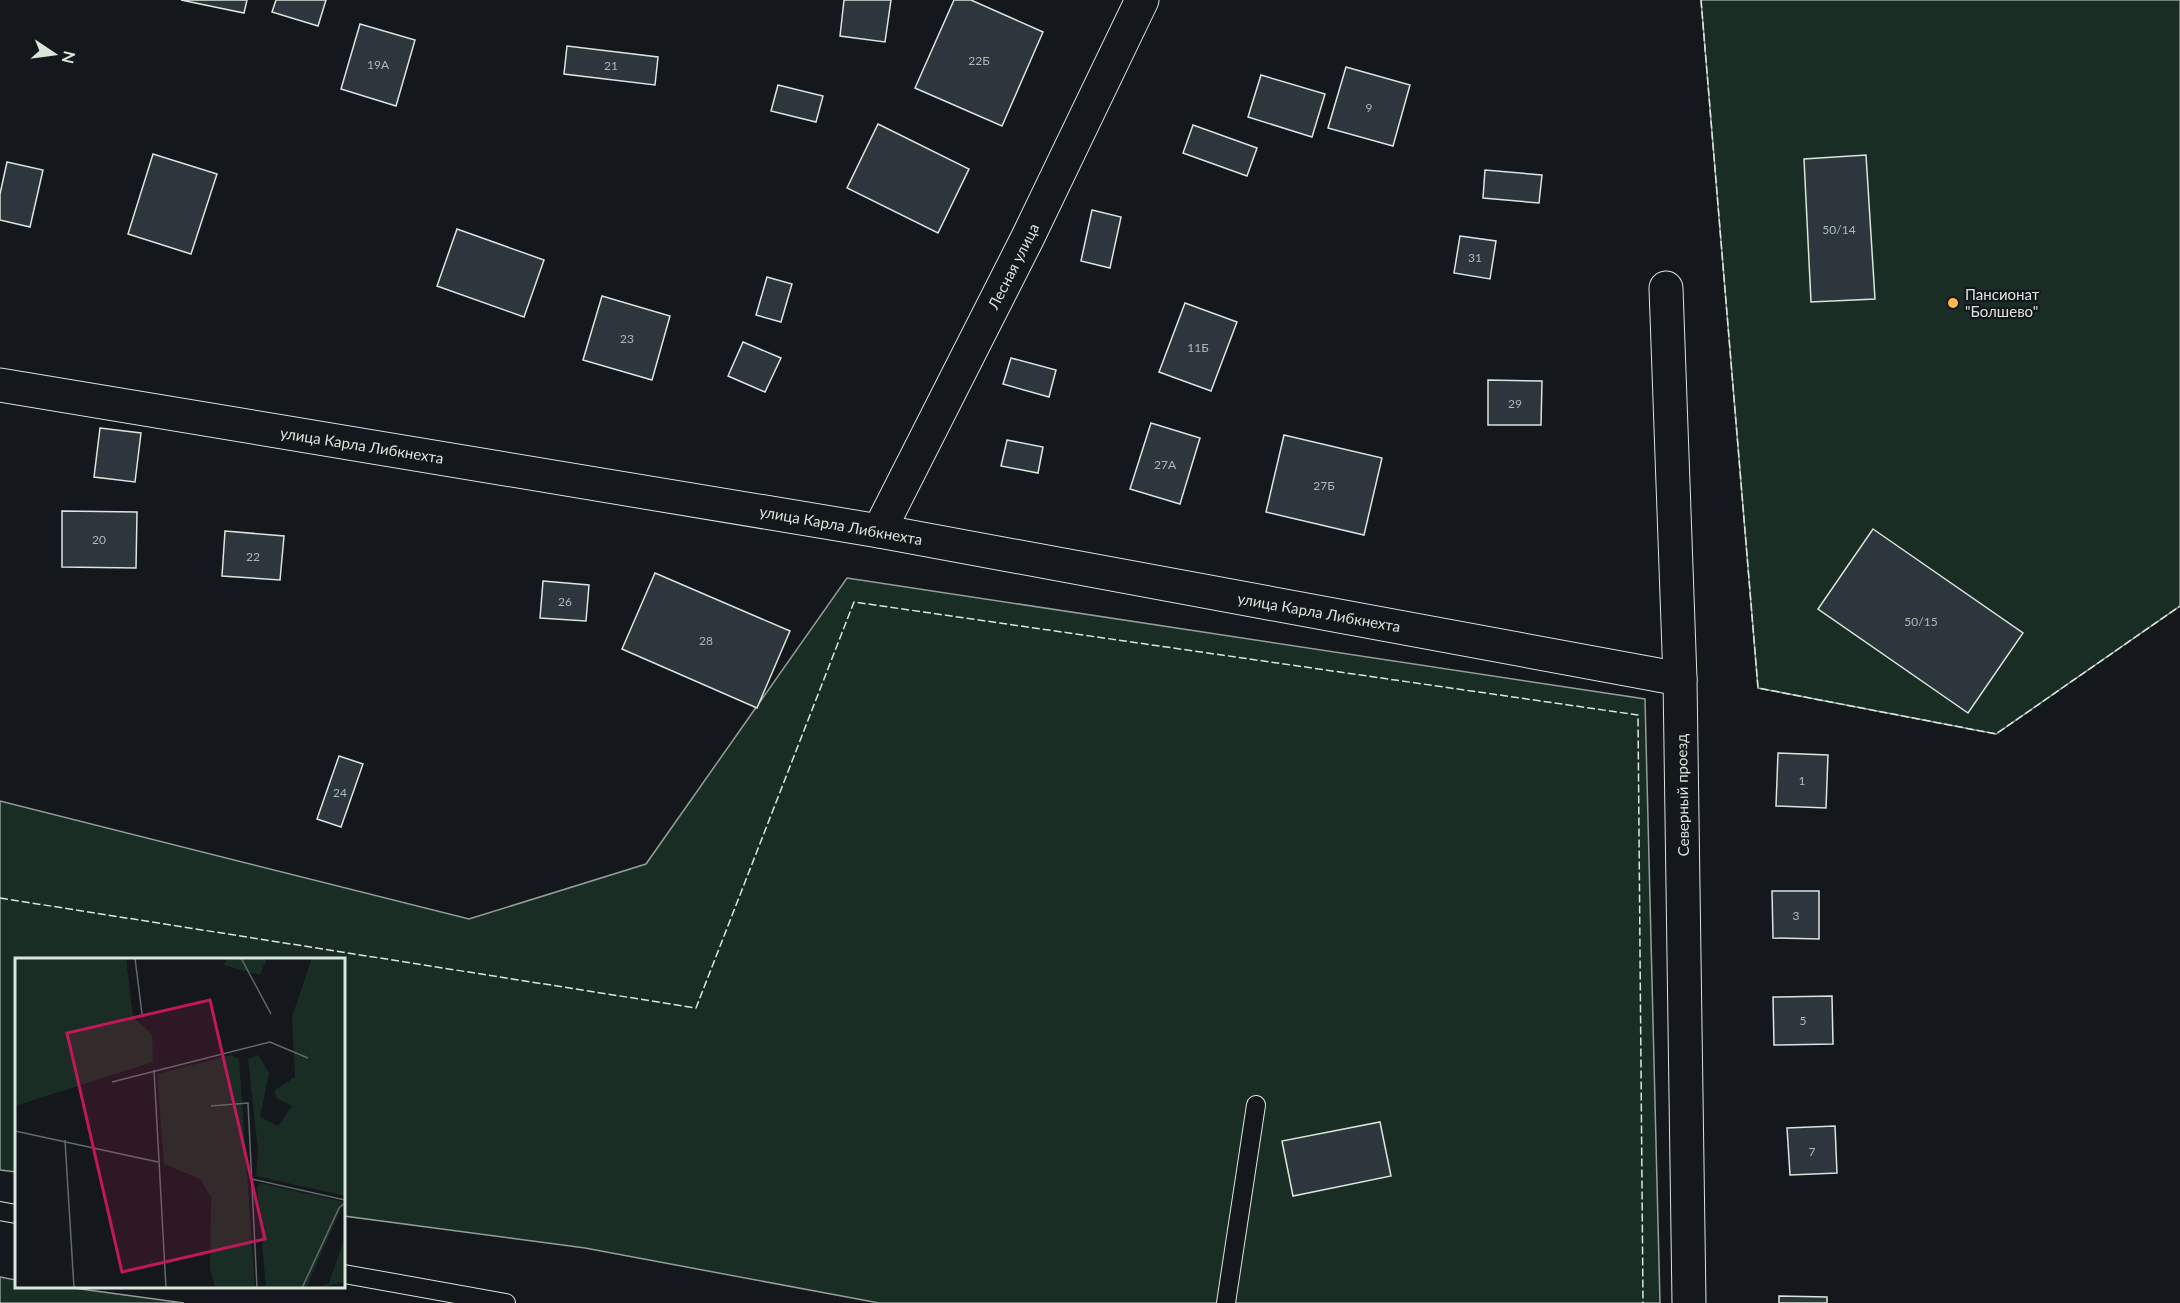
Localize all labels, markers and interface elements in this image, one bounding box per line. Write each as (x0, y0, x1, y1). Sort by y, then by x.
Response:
north arrow (24, 24, 84, 84)
text: N (58, 49, 80, 66)
house number: 22Б (968, 53, 990, 68)
house number: 19А (367, 57, 390, 72)
house number: 21 (604, 58, 618, 73)
house number: 9 (1366, 100, 1373, 115)
street label: Лесная улица (983, 220, 1042, 313)
house number: 50/14 (1822, 222, 1856, 237)
house number: 31 (1468, 250, 1482, 265)
place label: Пансионат "Болшево" (1965, 285, 2040, 320)
marker: Пансионат "Болшево" (1946, 296, 1960, 310)
house number: 23 (620, 331, 634, 346)
house number: 11Б (1187, 340, 1209, 355)
house number: 29 (1508, 396, 1522, 411)
street label: улица Карла Либкнехта (279, 423, 445, 467)
house number: 27А (1154, 457, 1177, 472)
house number: 27Б (1313, 478, 1335, 493)
street label: улица Карла Либкнехта (758, 502, 924, 548)
house number: 20 (92, 532, 106, 547)
house number: 22 (246, 549, 260, 564)
street label: улица Карла Либкнехта (1236, 589, 1402, 635)
house number: 26 (558, 594, 572, 609)
house number: 50/15 (1904, 614, 1938, 629)
house number: 28 (699, 633, 713, 648)
street label: Северный проезд (1672, 734, 1692, 856)
house number: 1 (1799, 773, 1806, 788)
house number: 24 (333, 785, 347, 800)
house number: 3 (1793, 908, 1800, 923)
inset map (15, 958, 345, 1288)
house number: 5 (1800, 1013, 1807, 1028)
house number: 7 (1809, 1144, 1816, 1159)

